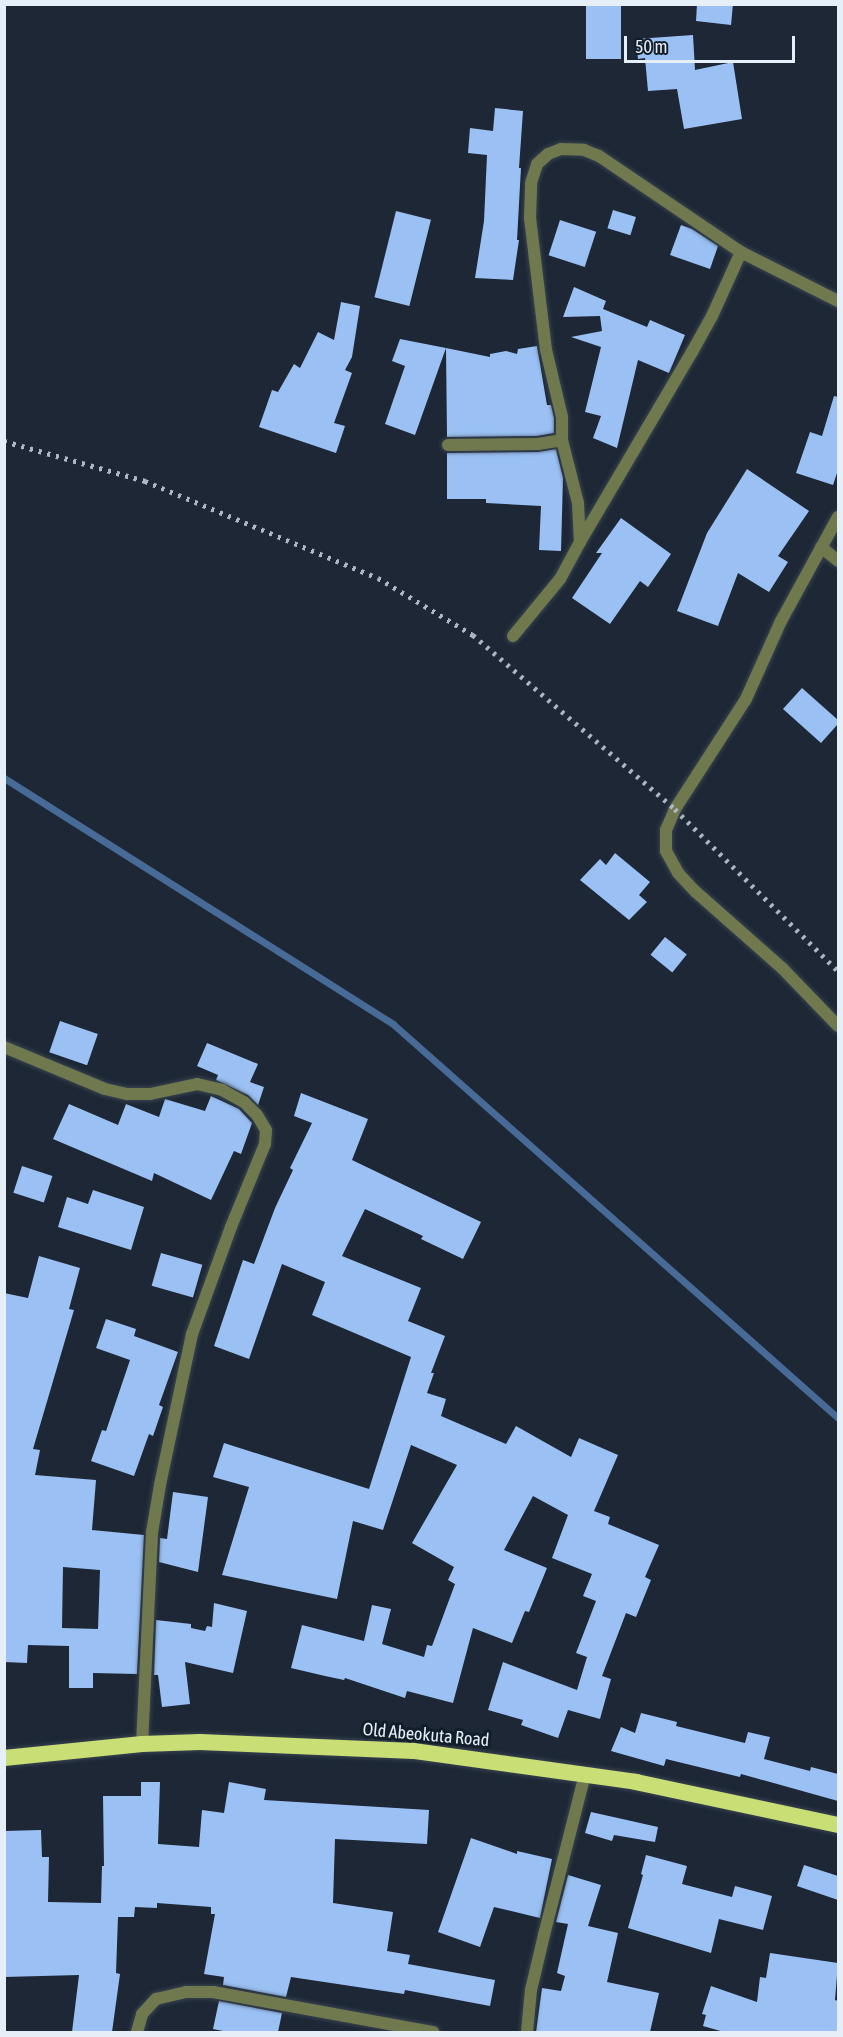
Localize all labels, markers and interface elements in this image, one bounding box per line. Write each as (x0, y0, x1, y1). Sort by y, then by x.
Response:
scale bar (627, 24, 798, 62)
text: 50 m (635, 36, 667, 57)
street label: Old Abeokuta Road (362, 1719, 490, 1751)

